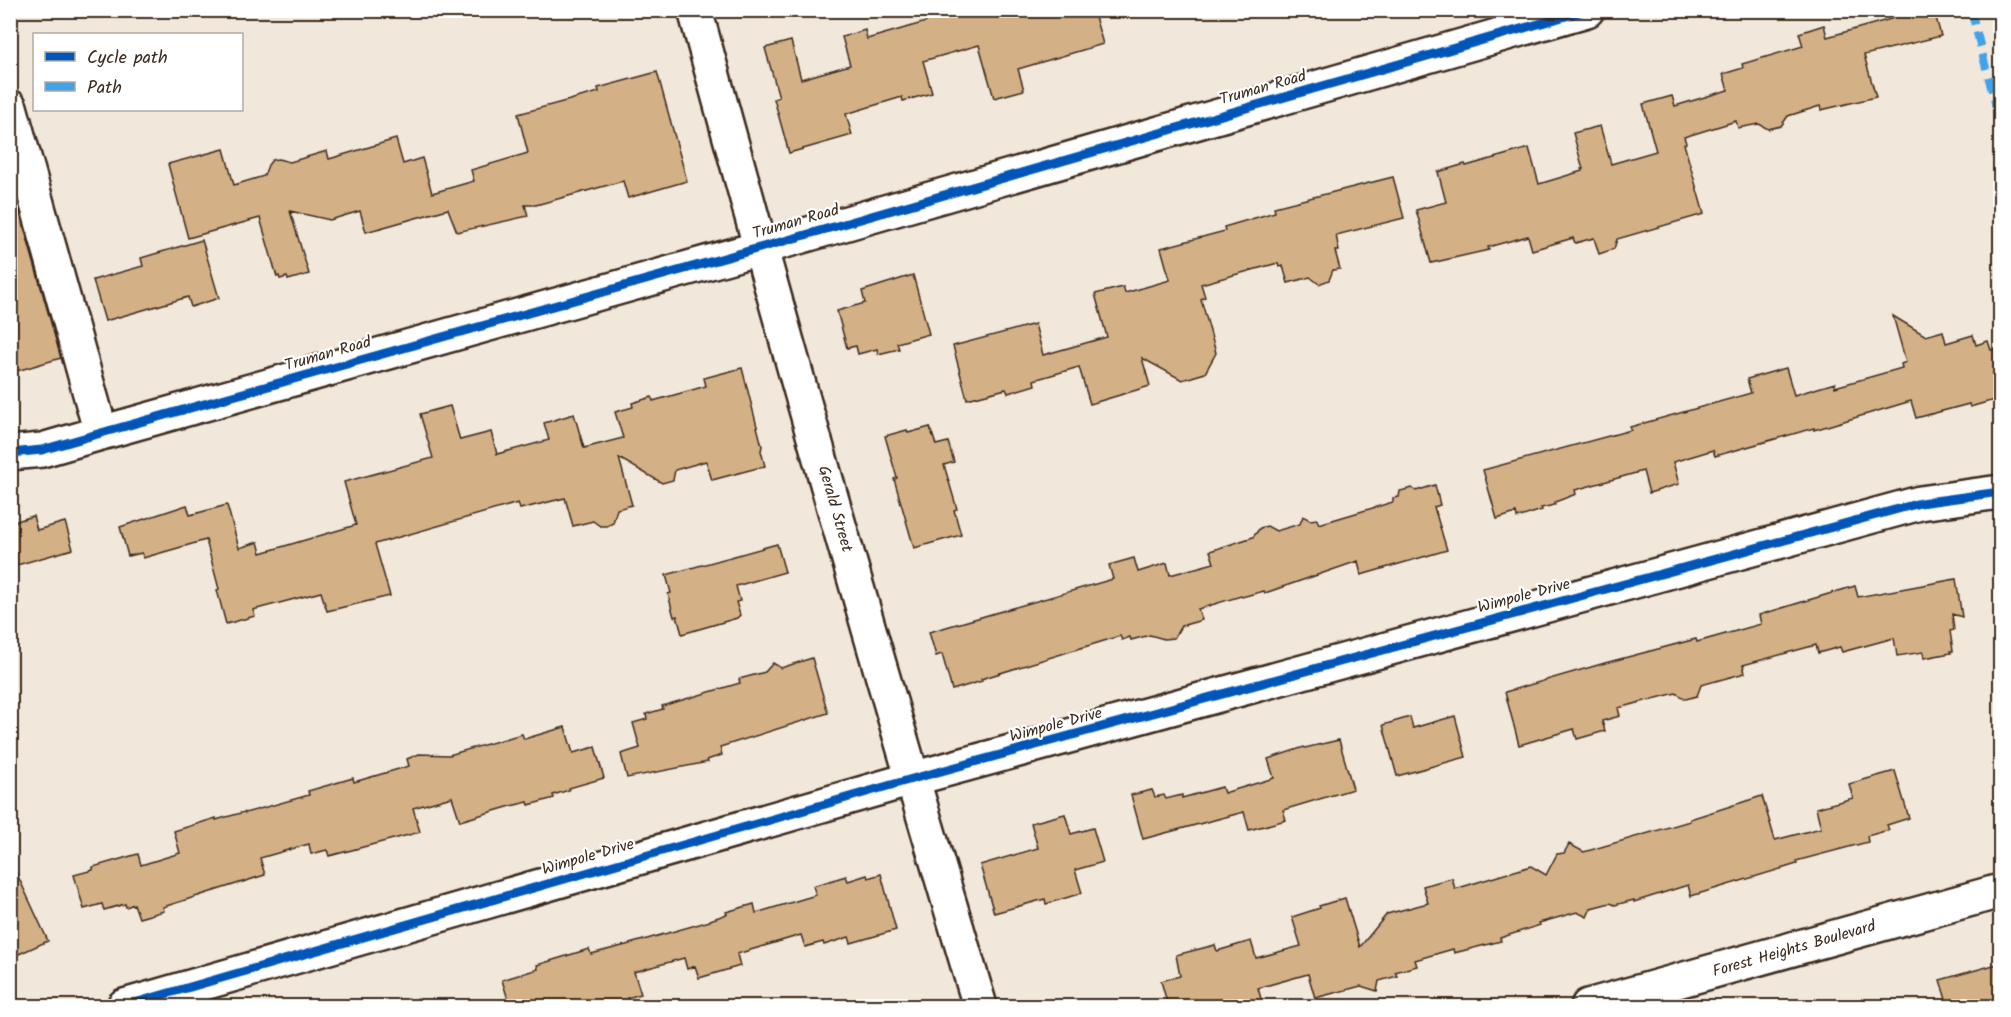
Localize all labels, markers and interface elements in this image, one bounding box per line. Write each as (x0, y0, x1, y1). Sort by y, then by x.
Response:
legend (33, 33, 243, 111)
text: Cycle path (87, 44, 168, 73)
street label: Truman Road (1217, 63, 1310, 112)
text: Path (87, 74, 122, 103)
street label: Truman Road (750, 197, 843, 246)
street label: Truman Road (282, 329, 375, 378)
street label: Gerald Street (811, 463, 859, 556)
street label: Wimpole Drive (1475, 572, 1573, 620)
street label: Wimpole Drive (1007, 701, 1105, 749)
street label: Wimpole Drive (539, 832, 637, 882)
street label: Forest Heights Boulevard (1709, 913, 1879, 984)

